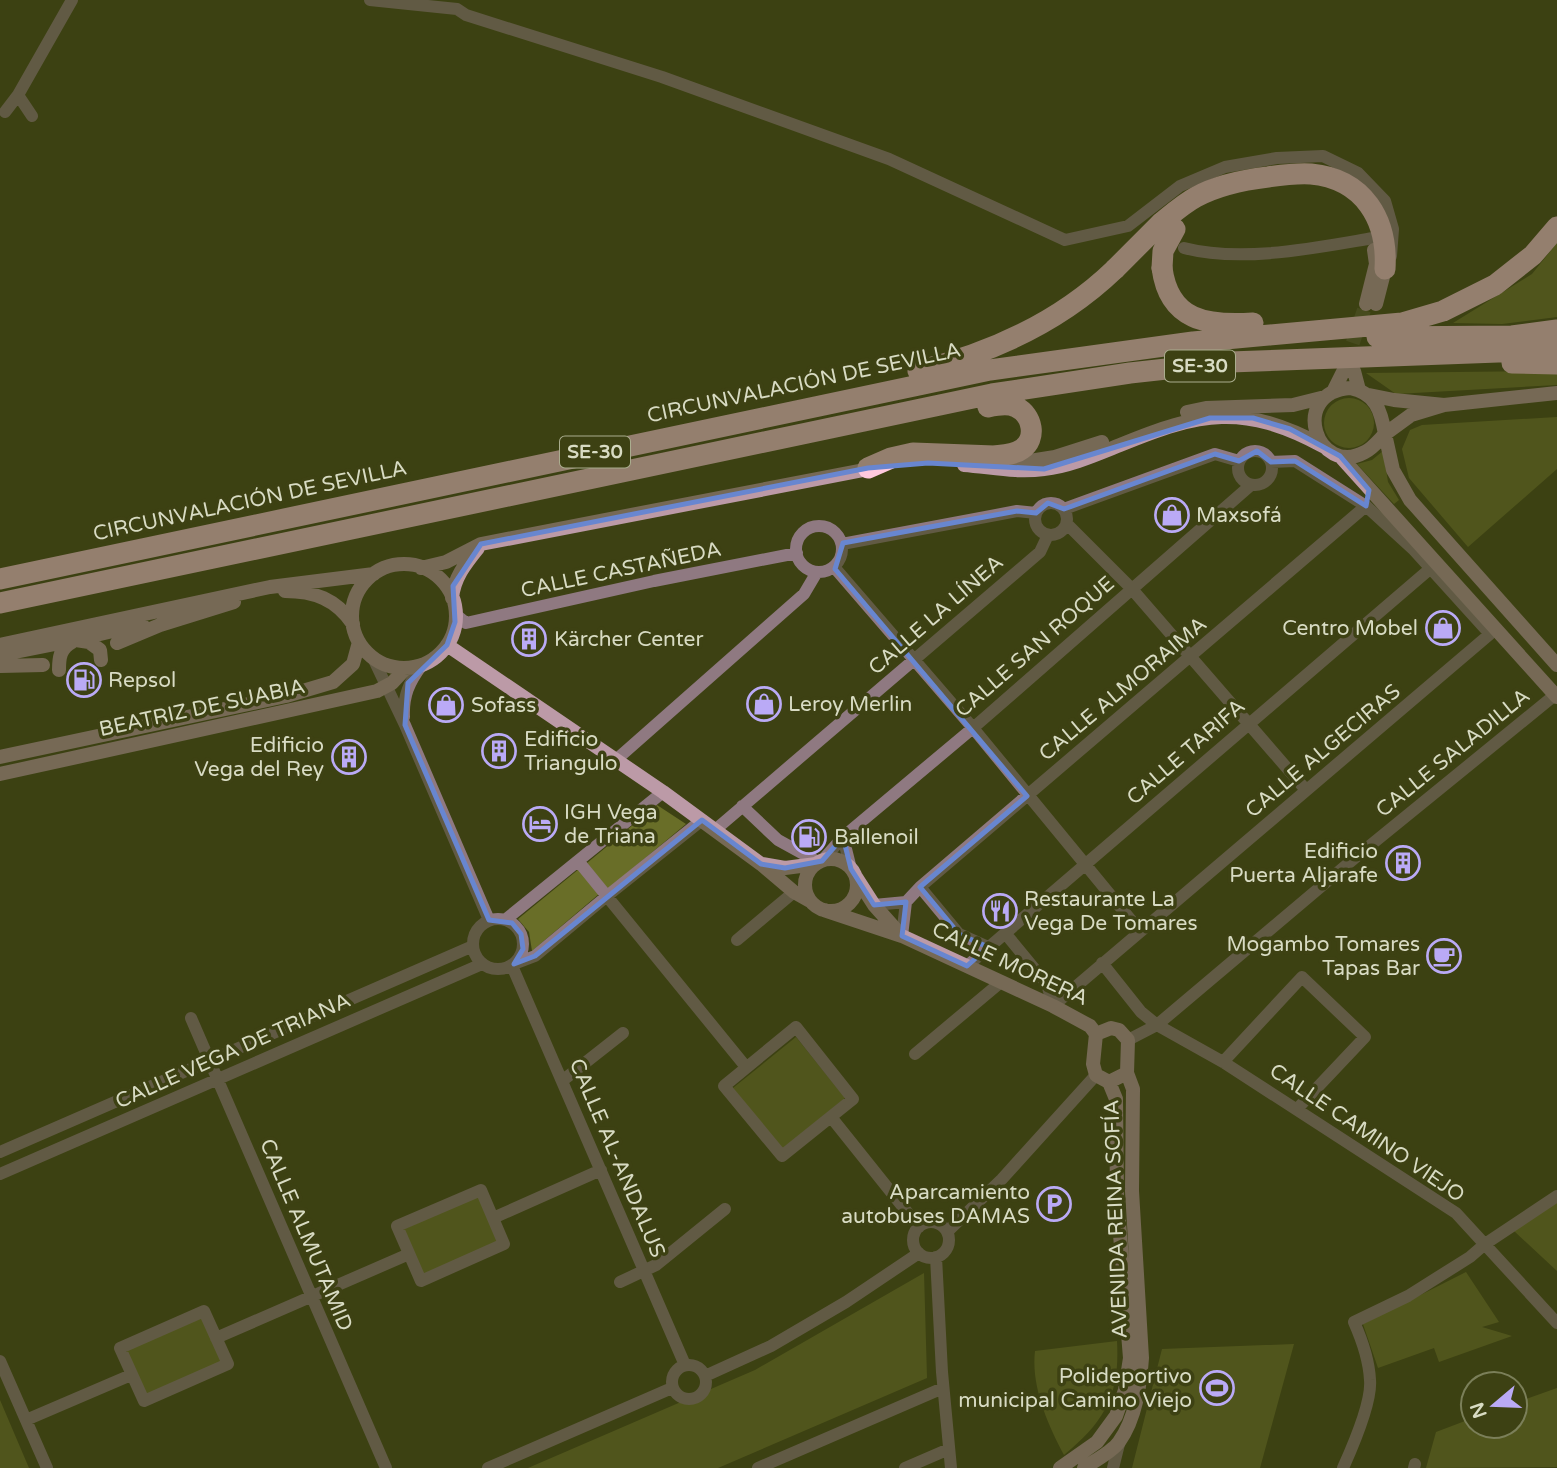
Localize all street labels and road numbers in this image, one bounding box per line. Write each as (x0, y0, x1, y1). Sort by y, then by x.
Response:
street label: CIRCUNVALACIÓN DE SEVILLA (645, 337, 963, 429)
road number: SE-30 (1165, 350, 1235, 382)
road number: SE-30 (560, 436, 630, 467)
street label: CIRCUNVALACIÓN DE SEVILLA (91, 455, 409, 547)
street label: CALLE CASTAÑEDA (518, 537, 724, 603)
street label: CALLE LA LÍNEA (864, 550, 1008, 680)
street label: CALLE SAN ROQUE (950, 571, 1120, 723)
street label: CALLE ALMORAIMA (1034, 612, 1212, 766)
street label: BEATRIZ DE SUABIA (97, 674, 307, 742)
street label: CALLE ALGECIRAS (1241, 679, 1406, 823)
street label: CALLE SALADILLA (1371, 683, 1535, 823)
street label: CALLE TARIFA (1122, 694, 1250, 810)
street label: CALLE MORERA (928, 917, 1092, 1011)
street label: CALLE VEGA DE TRIANA (112, 988, 354, 1114)
street label: CALLE AL-ANDALUS (564, 1055, 670, 1261)
street label: CALLE CAMINO VIEJO (1265, 1058, 1469, 1208)
street label: AVENIDA REINA SOFÍA (1099, 1099, 1133, 1339)
street label: CALLE ALMUTAMID (254, 1135, 358, 1335)

